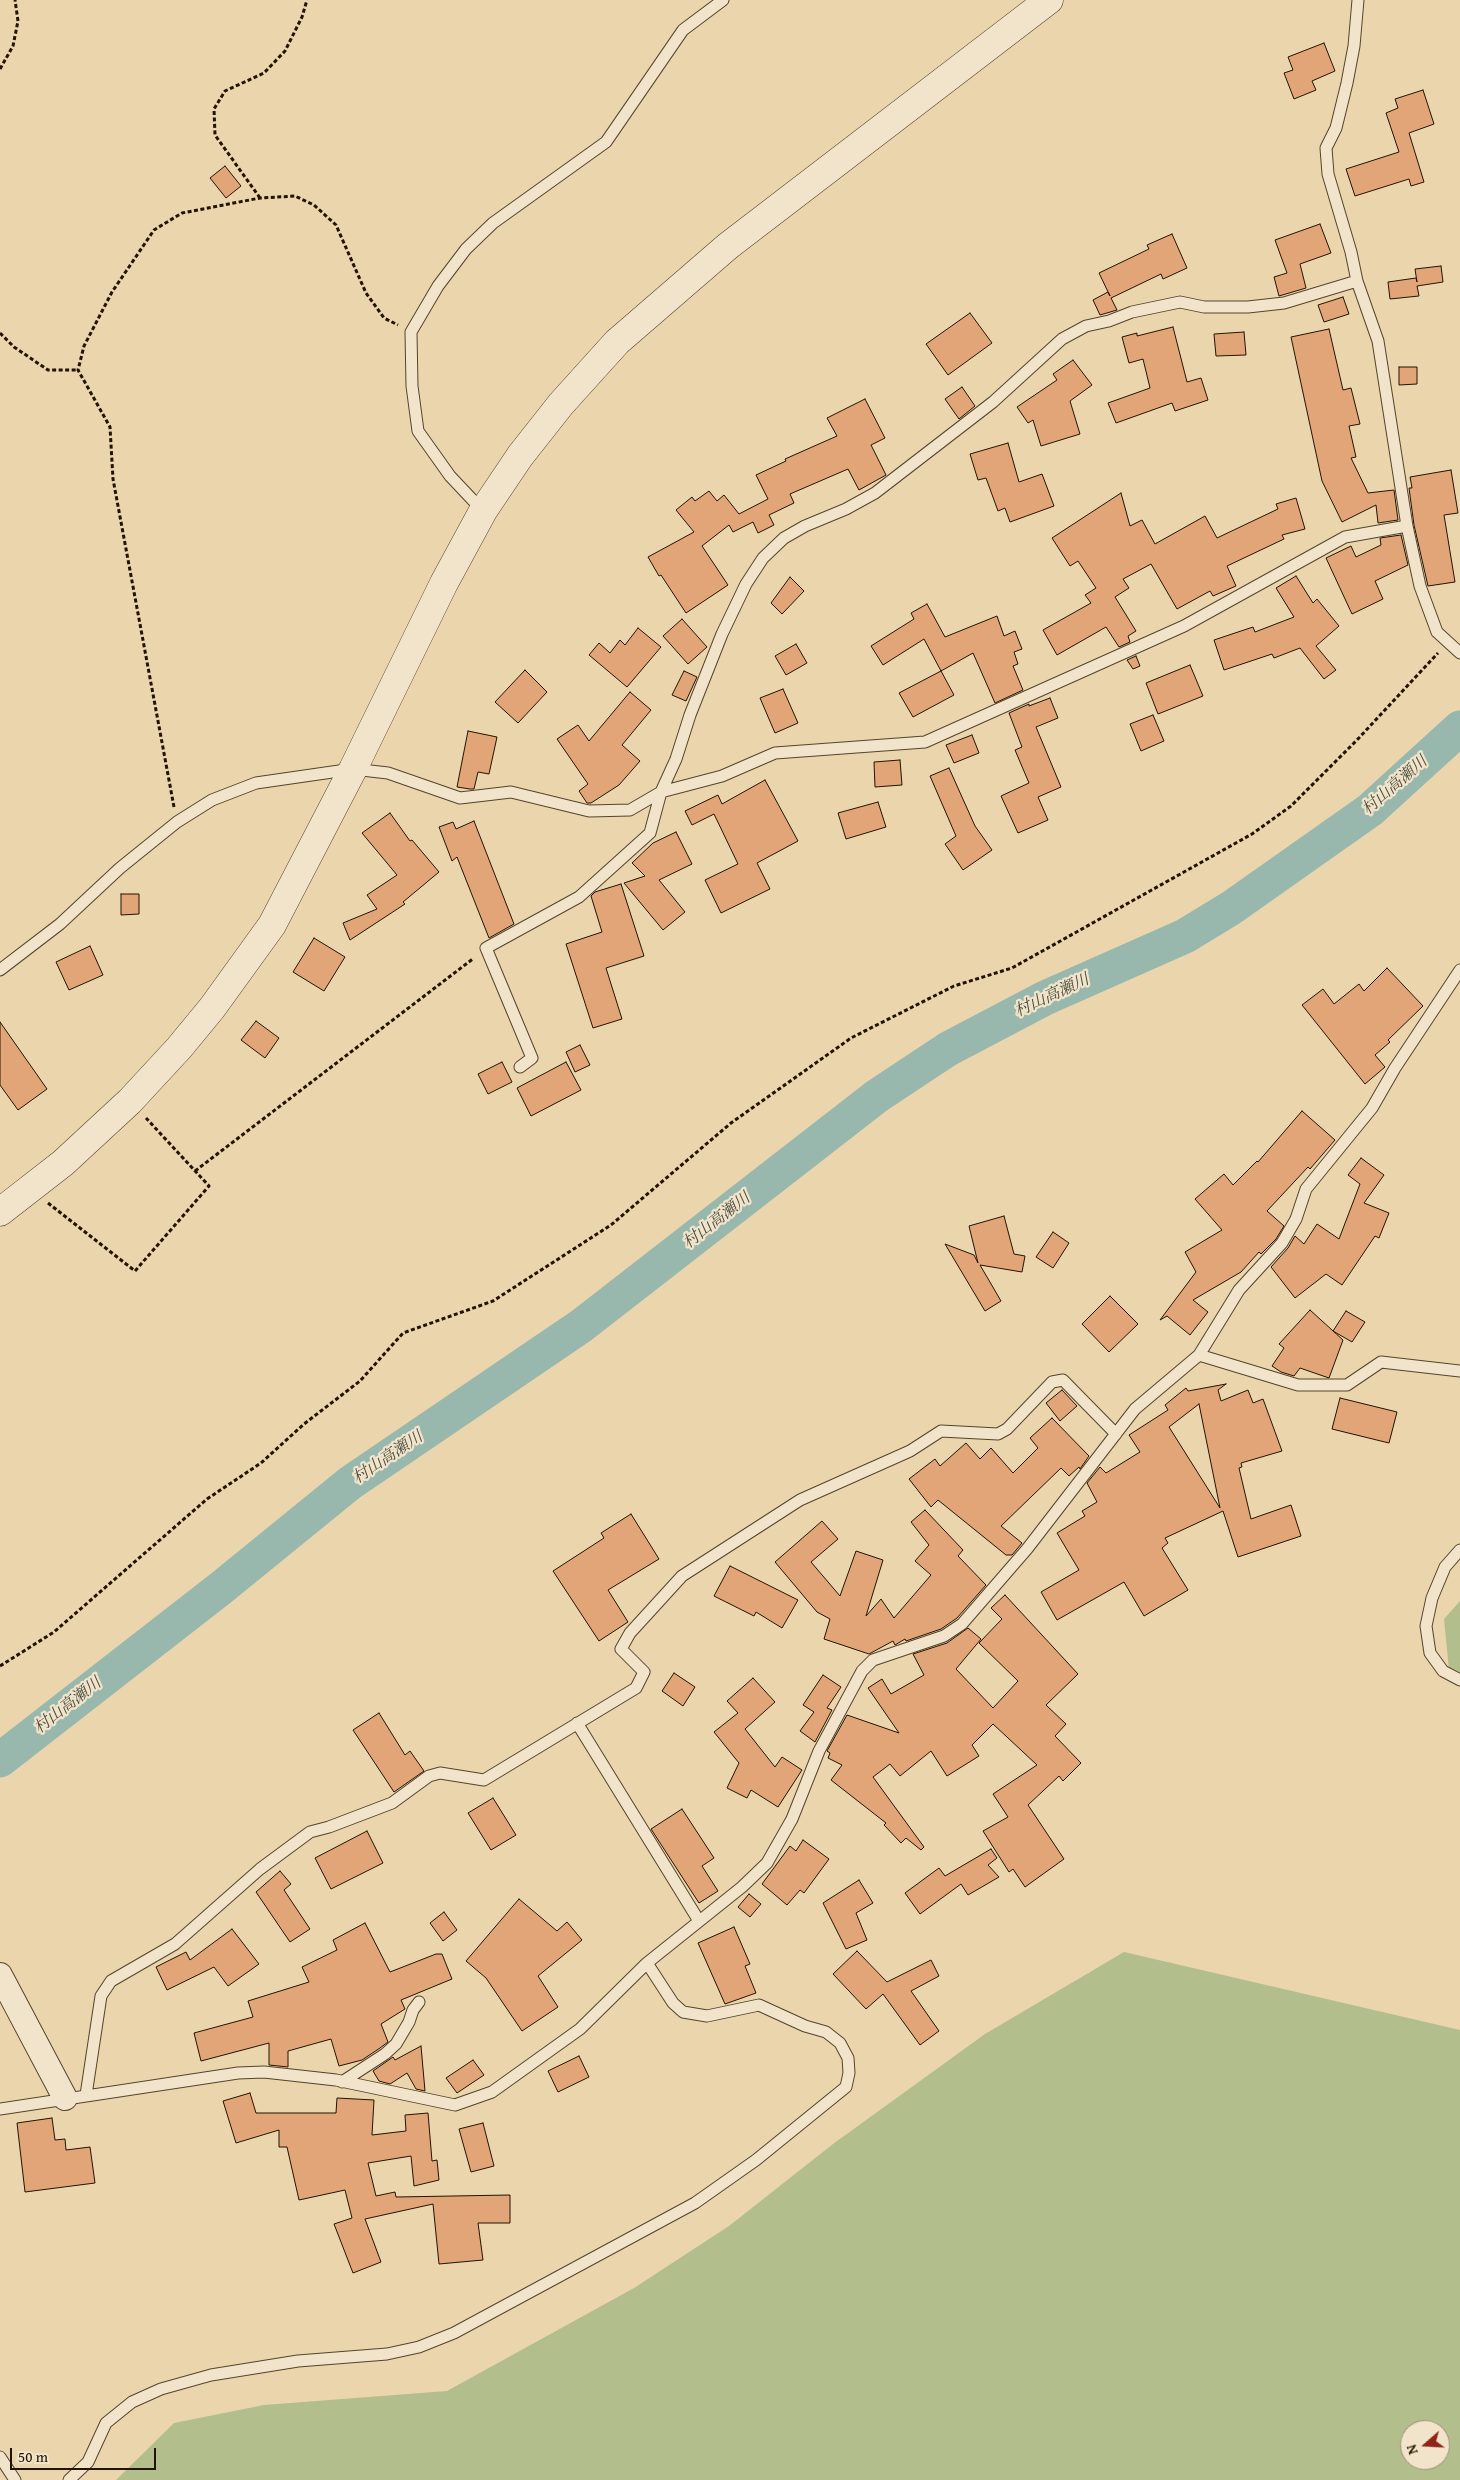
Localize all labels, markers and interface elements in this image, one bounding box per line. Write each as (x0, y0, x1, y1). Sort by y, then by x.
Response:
water label: 村山高瀬川 (1359, 753, 1431, 819)
water label: 村山高瀬川 (1012, 970, 1092, 1022)
water label: 村山高瀬川 (680, 1189, 754, 1253)
water label: 村山高瀬川 (349, 1428, 427, 1488)
water label: 村山高瀬川 (31, 1674, 105, 1738)
north arrow (1400, 2420, 1450, 2470)
scale bar (12, 2438, 159, 2470)
text: N (1401, 2442, 1423, 2457)
text: 50 m (18, 2446, 48, 2467)

